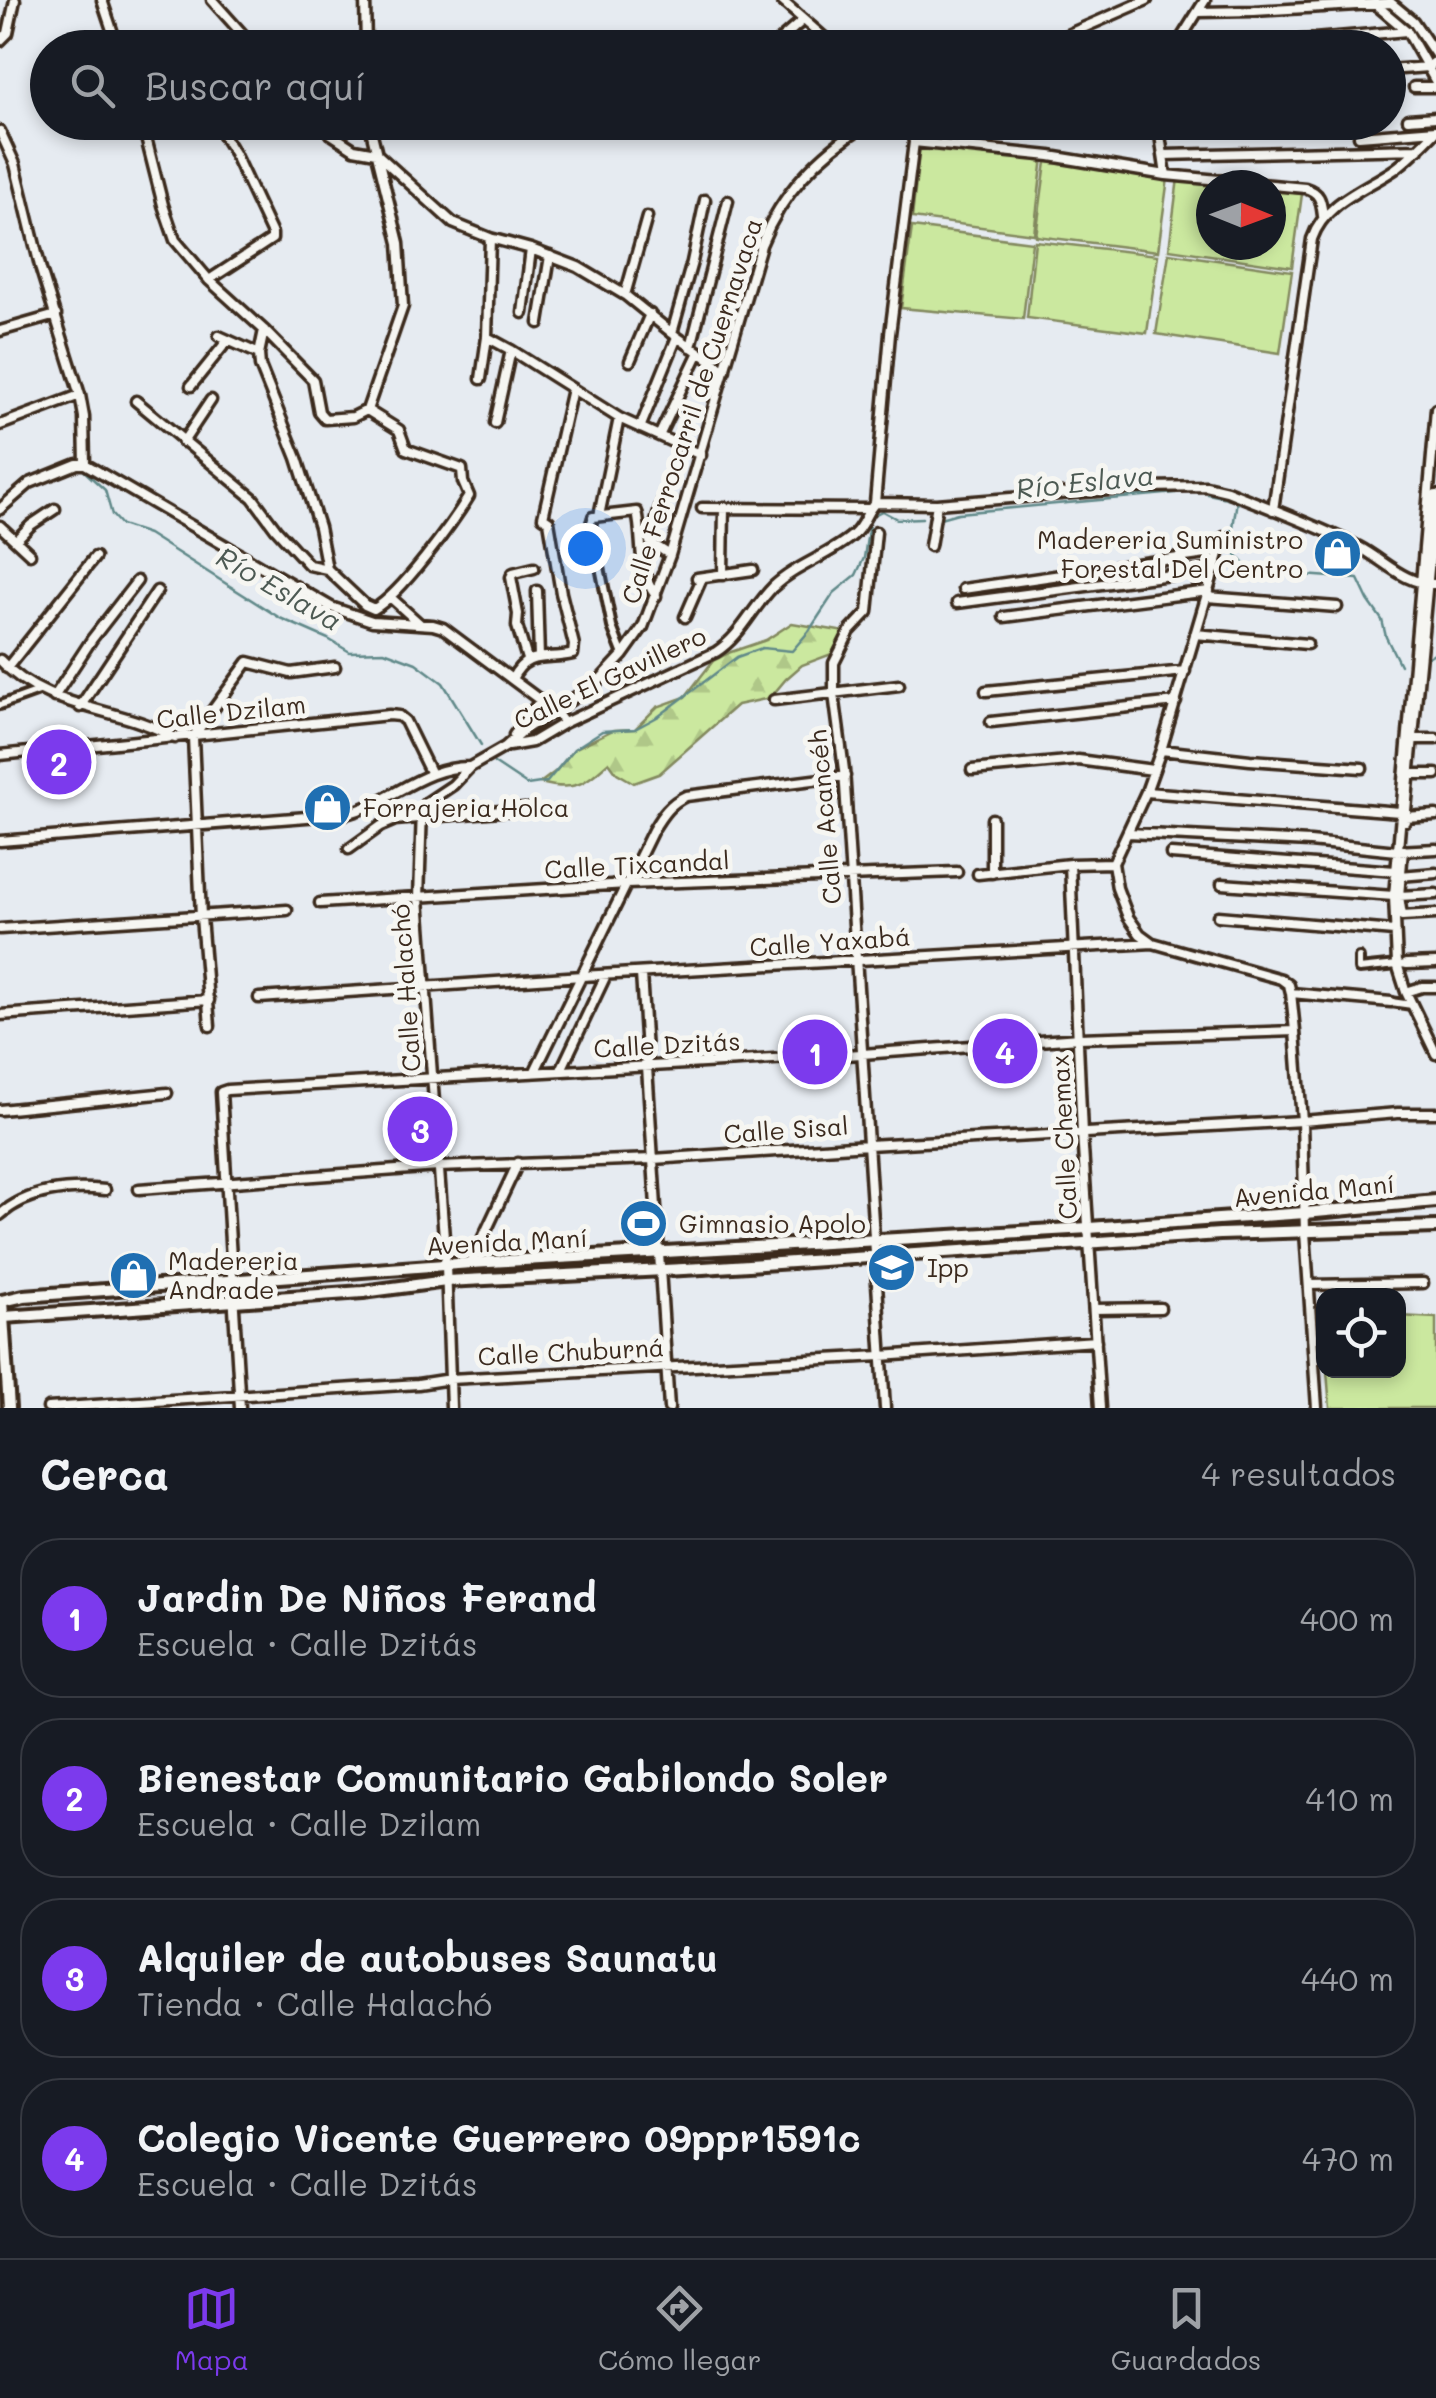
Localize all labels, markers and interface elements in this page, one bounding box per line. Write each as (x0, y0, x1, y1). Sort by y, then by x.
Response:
search box (30, 30, 1406, 140)
icon: search (65, 58, 120, 113)
text: Buscar aquí (145, 60, 366, 110)
north arrow (1196, 170, 1286, 260)
street label: Calle Ferrocarril de Cuernavaca (613, 214, 769, 608)
water label: Río Eslava (1014, 456, 1156, 506)
your location (560, 523, 611, 574)
place label: Madereria Suministro Forestal Del Centro (1037, 523, 1303, 584)
shop icon: Madereria Suministro Forestal Del Centro (1312, 528, 1364, 580)
water label: Río Eslava (210, 538, 349, 638)
street label: Calle El Gavillero (508, 619, 711, 736)
street label: Calle Dzilam (155, 687, 307, 735)
pin: 2 (27, 724, 92, 800)
street label: Calle Acancéh (800, 728, 848, 906)
shop icon: Forrajeria Holca (302, 782, 354, 834)
place label: Forrajeria Holca (363, 791, 569, 823)
street label: Calle Tixcandal (543, 843, 730, 885)
street label: Calle Halachó (383, 903, 427, 1073)
street label: Calle Yaxabá (748, 919, 911, 963)
pin: 1 (782, 1014, 848, 1090)
pin: 4 (972, 1014, 1038, 1088)
street label: Calle Dzitás (593, 1024, 741, 1064)
street label: Calle Chemax (1043, 1054, 1083, 1220)
pin: 3 (388, 1092, 452, 1166)
street label: Calle Sisal (722, 1109, 849, 1149)
street label: Avenida Maní (1232, 1167, 1396, 1213)
sports icon: Gimnasio Apolo (618, 1198, 670, 1250)
place label: Gimnasio Apolo (679, 1207, 866, 1239)
street label: Avenida Maní (425, 1221, 588, 1261)
school or university icon: Ipp (866, 1242, 918, 1294)
place label: Madereria Andrade (168, 1244, 299, 1305)
shop icon: Madereria Andrade (107, 1249, 159, 1301)
place label: Ipp (927, 1251, 969, 1283)
map controls (1316, 1288, 1406, 1378)
button: locate (1316, 1288, 1406, 1378)
street label: Calle Chuburná (477, 1330, 665, 1372)
text: Cerca (40, 1446, 169, 1501)
text: 4 resultados (1201, 1452, 1396, 1494)
text: Jardin De Niños Ferand (137, 1572, 597, 1622)
text: 1 (67, 1597, 82, 1639)
text: 400 m (1300, 1597, 1394, 1639)
text: Escuela · Calle Dzitás (137, 1622, 477, 1664)
text: Bienestar Comunitario Gabilondo Soler (137, 1752, 888, 1802)
text: 2 (66, 1777, 83, 1819)
text: 410 m (1305, 1777, 1394, 1819)
text: Escuela · Calle Dzilam (137, 1802, 481, 1844)
text: Alquiler de autobuses Saunatu (137, 1932, 718, 1982)
text: 3 (65, 1957, 84, 1999)
text: 440 m (1301, 1957, 1394, 1999)
text: Tienda · Calle Halachó (137, 1982, 492, 2024)
text: Colegio Vicente Guerrero 09ppr1591c (137, 2112, 861, 2162)
text: 4 (64, 2137, 85, 2179)
text: 470 m (1302, 2137, 1394, 2179)
text: Escuela · Calle Dzitás (137, 2162, 477, 2204)
tab: Mapa (175, 2281, 249, 2377)
tab: Cómo llegar (598, 2281, 762, 2377)
tab: Guardados (1111, 2281, 1261, 2377)

